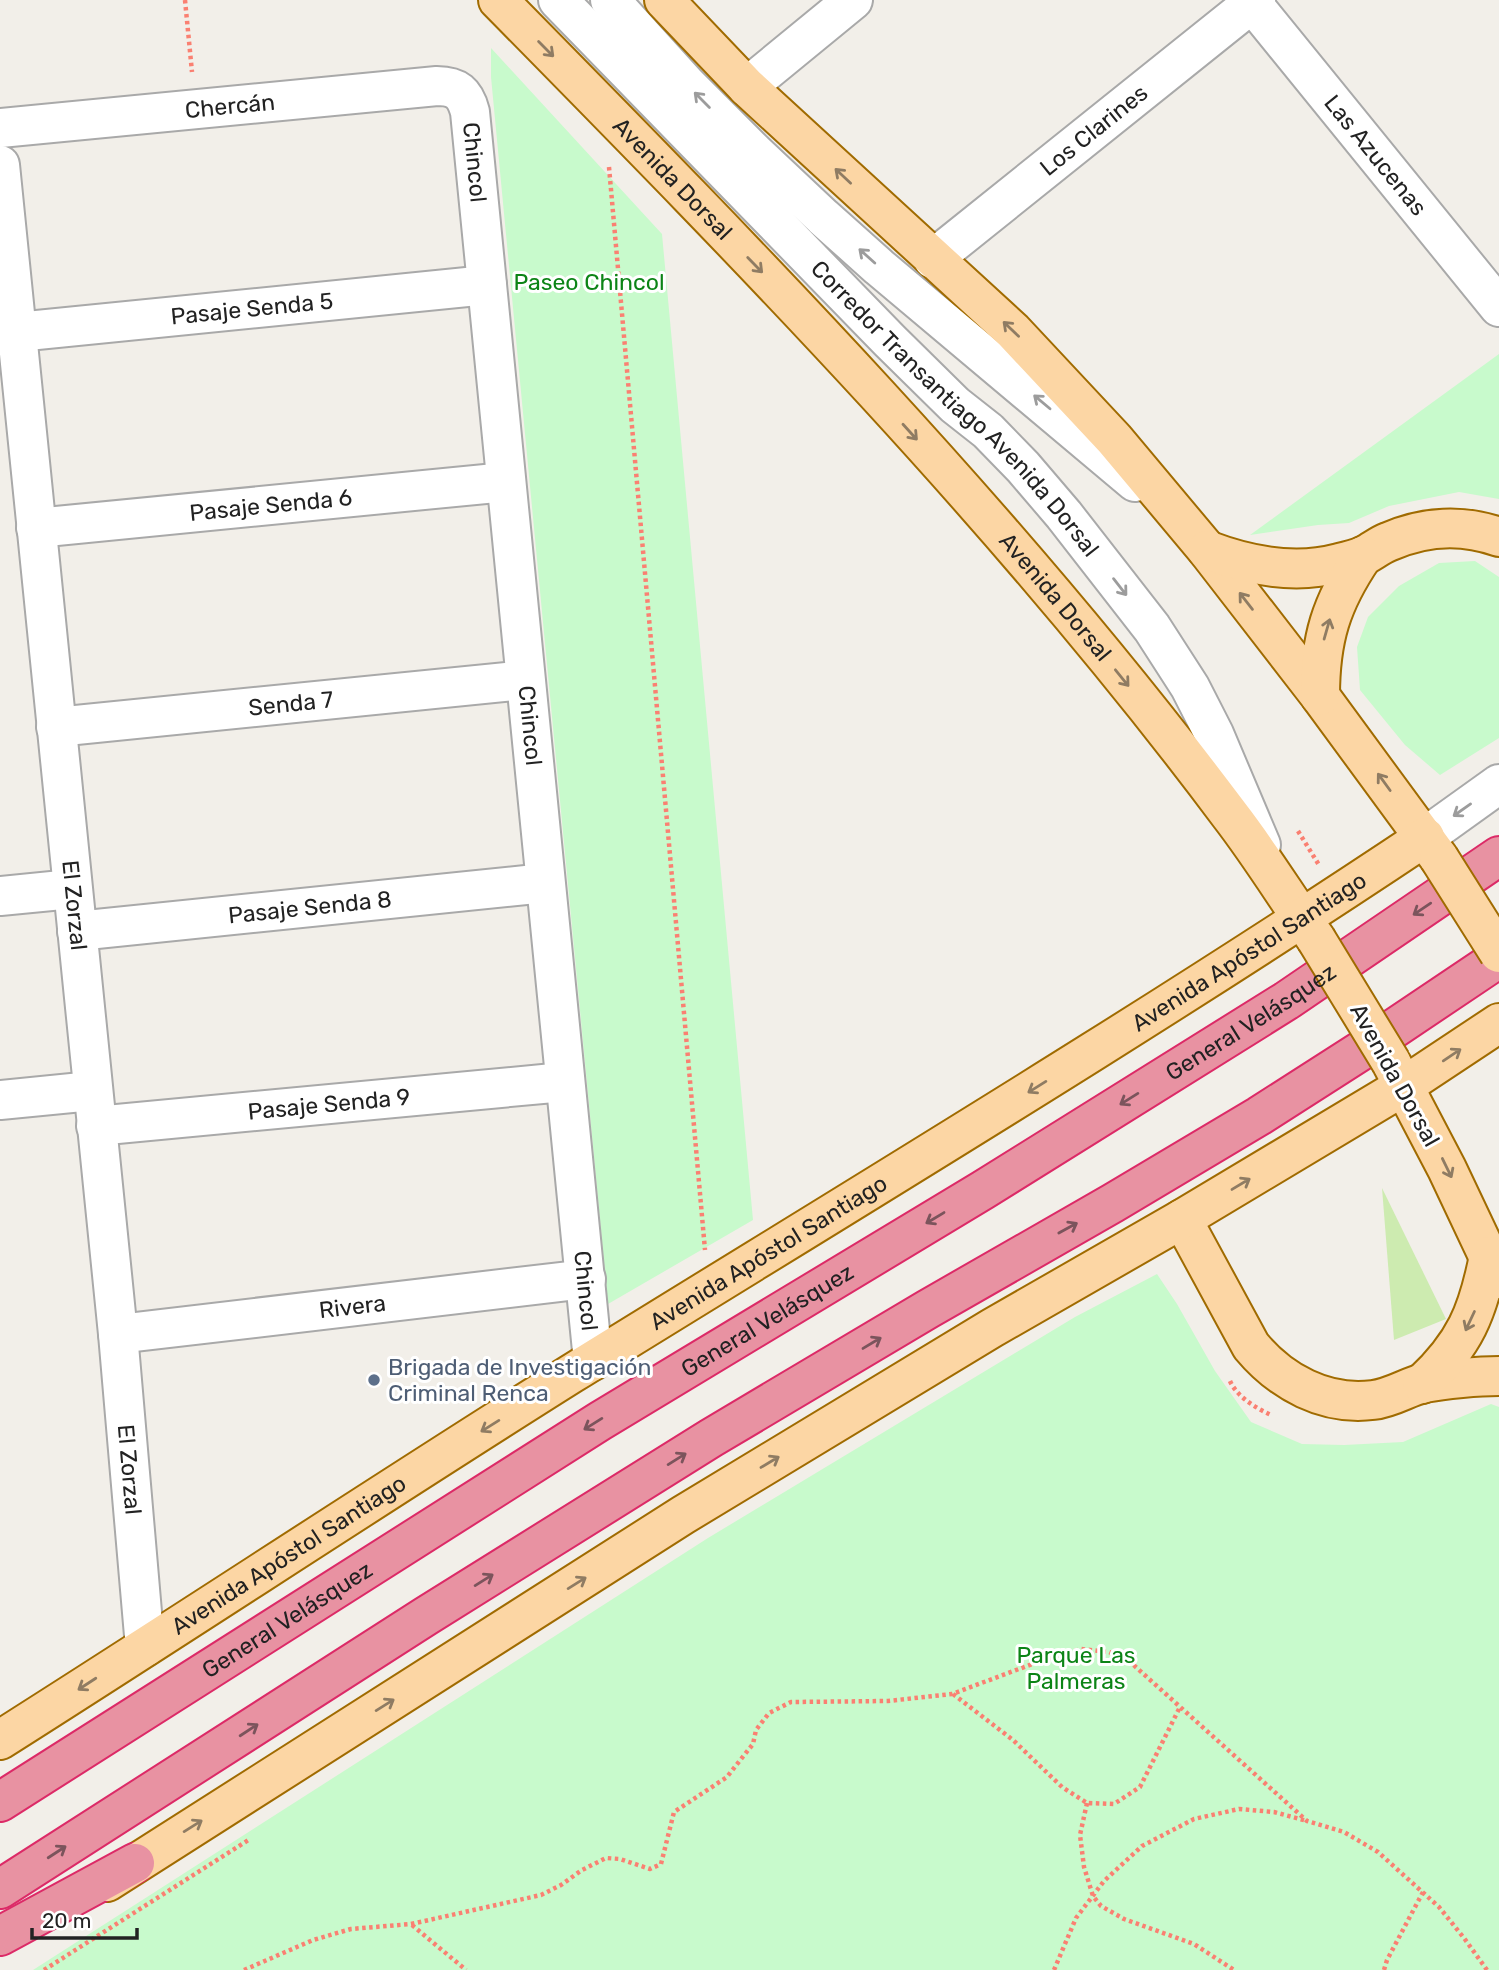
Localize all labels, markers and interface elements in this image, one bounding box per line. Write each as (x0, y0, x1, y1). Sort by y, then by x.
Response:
one-way arrow (537, 40, 554, 57)
street label: Los Clarines (1034, 79, 1153, 182)
street label: Chercán (184, 88, 276, 124)
street label: Las Azucenas (1318, 89, 1433, 221)
one-way arrow (694, 92, 711, 109)
street label: Avenida Dorsal (607, 112, 738, 246)
street label: Chincol (457, 121, 493, 204)
one-way arrow (835, 167, 852, 184)
one-way arrow (859, 249, 877, 265)
street label: Corredor Transantiago Avenida Dorsal (805, 254, 1105, 562)
one-way arrow (747, 256, 764, 273)
park label: Paseo Chincol (513, 268, 665, 296)
street label: Pasaje Senda 5 (169, 286, 334, 331)
one-way arrow (1003, 321, 1020, 338)
one-way arrow (1033, 394, 1051, 410)
one-way arrow (902, 422, 918, 440)
street label: Pasaje Senda 6 (188, 483, 354, 527)
street label: Avenida Dorsal (993, 527, 1118, 667)
one-way arrow (1112, 577, 1127, 595)
one-way arrow (1239, 592, 1254, 610)
one-way arrow (1321, 618, 1334, 641)
one-way arrow (1115, 669, 1130, 687)
street label: Chincol (513, 684, 548, 767)
street label: Senda 7 (247, 685, 335, 722)
one-way arrow (1377, 773, 1391, 792)
one-way arrow (1453, 803, 1472, 817)
street label: El Zorzal (56, 859, 93, 952)
street label: Avenida Apóstol Santiago (1126, 866, 1372, 1037)
street label: Pasaje Senda 8 (227, 885, 393, 929)
one-way arrow (1413, 902, 1433, 916)
street label: General Velásquez (1160, 957, 1341, 1087)
street label: Avenida Dorsal (1344, 999, 1446, 1151)
one-way arrow (1442, 1047, 1461, 1062)
one-way arrow (1028, 1079, 1047, 1094)
street label: Pasaje Senda 9 (246, 1083, 411, 1126)
one-way arrow (1119, 1093, 1139, 1107)
one-way arrow (1441, 1157, 1454, 1178)
street label: Avenida Apóstol Santiago (645, 1169, 892, 1336)
one-way arrow (1230, 1177, 1250, 1191)
one-way arrow (926, 1212, 946, 1226)
one-way arrow (1058, 1221, 1078, 1235)
street label: Chincol (568, 1249, 604, 1332)
street label: General Velásquez (676, 1257, 858, 1383)
street label: Rivera (317, 1289, 387, 1324)
one-way arrow (1463, 1310, 1477, 1331)
one-way arrow (861, 1335, 881, 1349)
place label: Brigada de Investigación Criminal Renca (388, 1353, 652, 1407)
marker: Brigada de Investigación Criminal Renca (366, 1372, 382, 1388)
one-way arrow (584, 1418, 604, 1432)
one-way arrow (480, 1419, 500, 1433)
street label: El Zorzal (112, 1423, 148, 1516)
one-way arrow (666, 1452, 686, 1466)
one-way arrow (760, 1455, 780, 1469)
street label: Avenida Apóstol Santiago (166, 1469, 411, 1641)
street label: General Velásquez (197, 1555, 377, 1684)
one-way arrow (473, 1572, 493, 1586)
one-way arrow (567, 1575, 586, 1590)
park label: Parque Las Palmeras (1016, 1641, 1136, 1695)
one-way arrow (78, 1677, 98, 1691)
one-way arrow (375, 1697, 394, 1712)
one-way arrow (239, 1722, 258, 1737)
one-way arrow (183, 1819, 202, 1834)
one-way arrow (47, 1845, 67, 1859)
scale bar (32, 1896, 136, 1940)
text: 20 m (42, 1908, 91, 1933)

